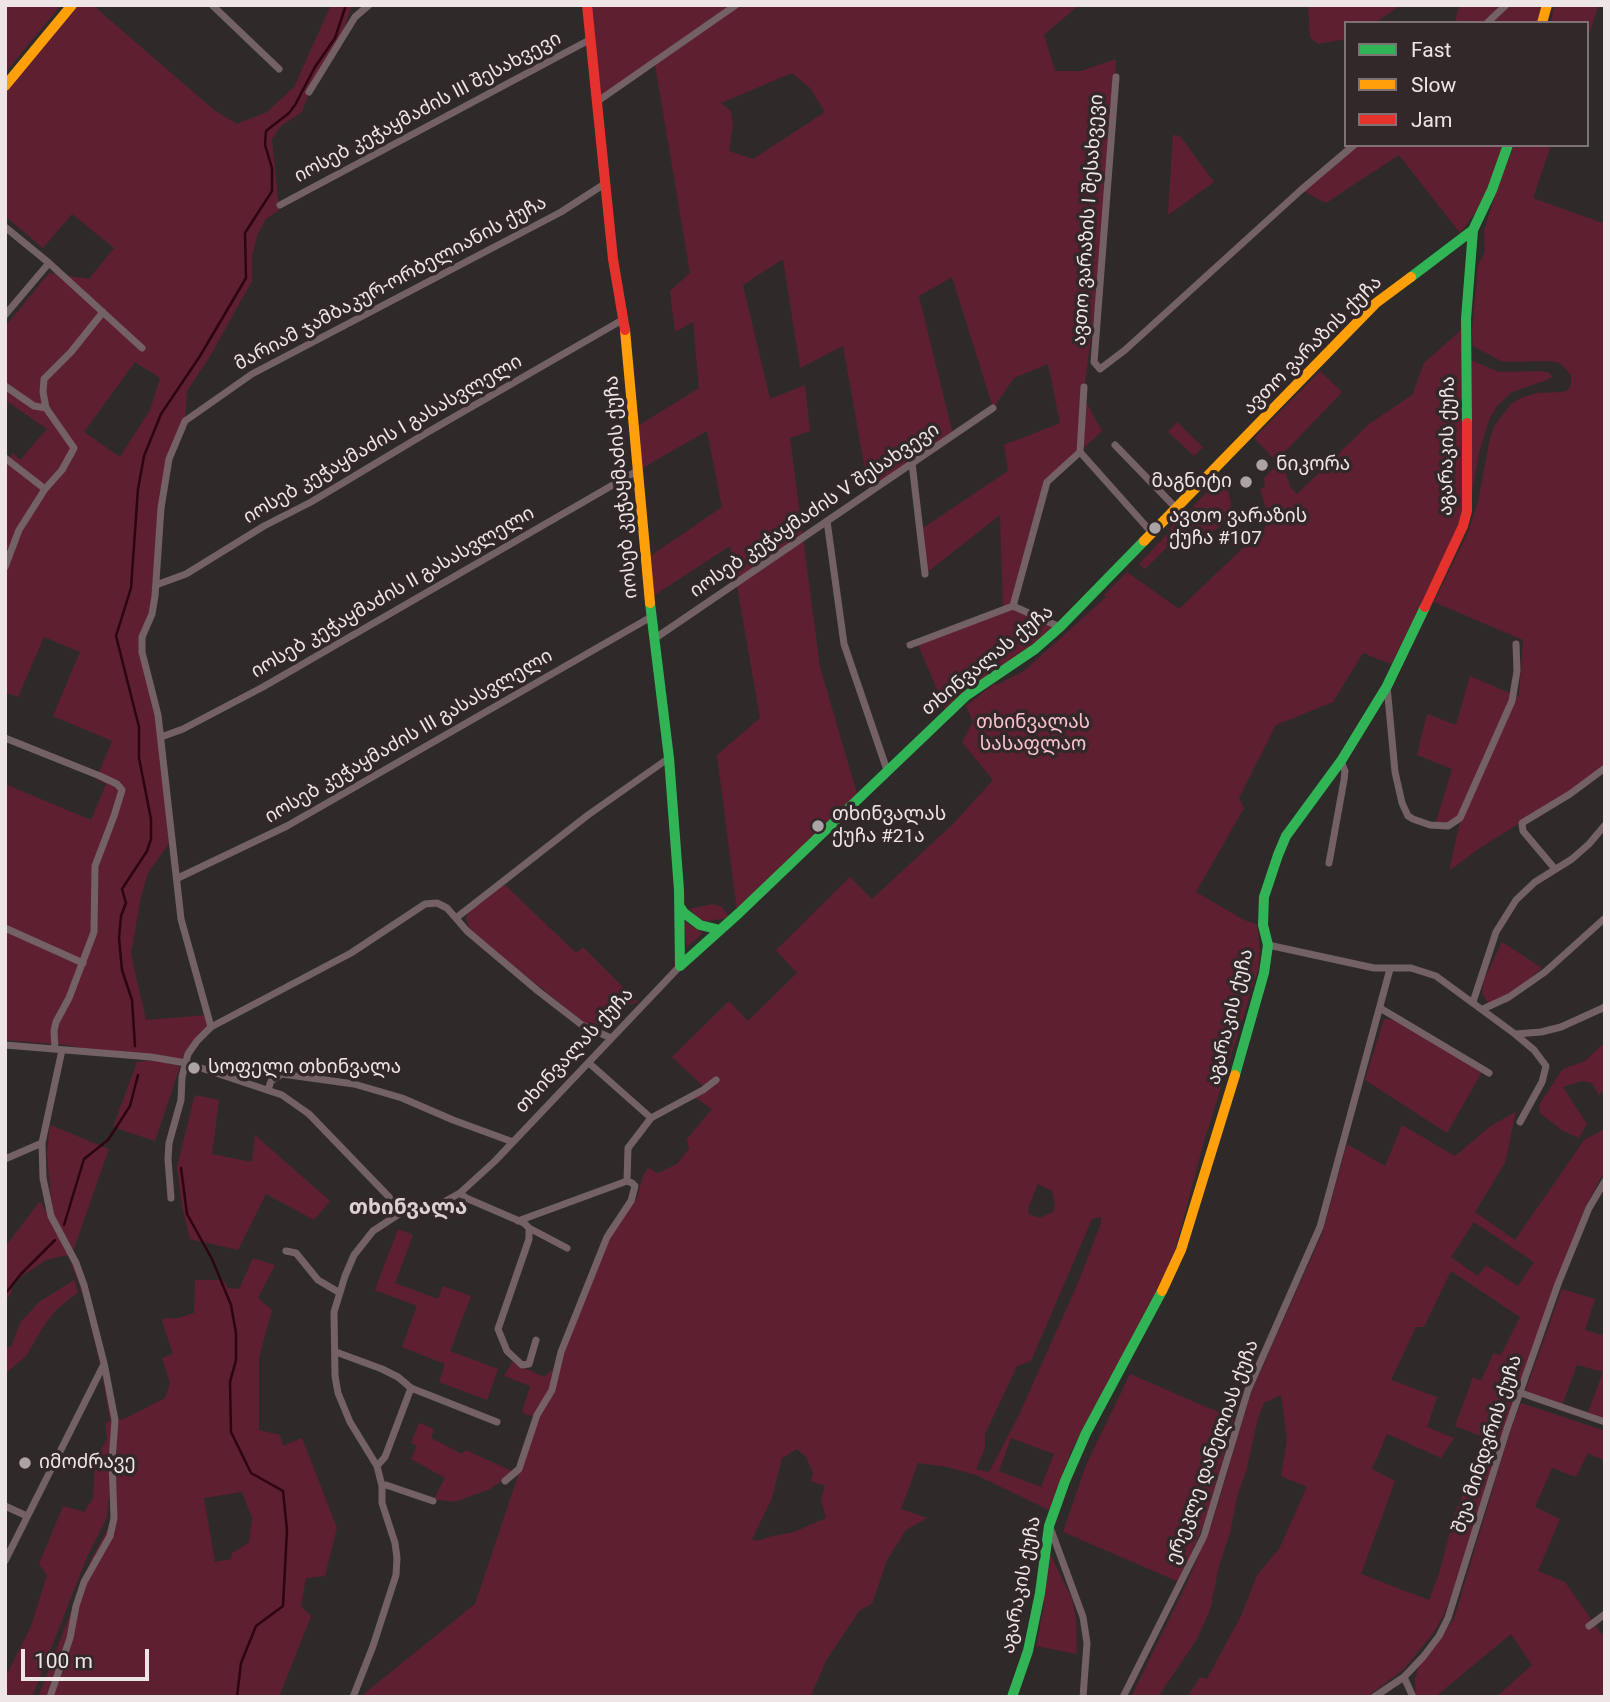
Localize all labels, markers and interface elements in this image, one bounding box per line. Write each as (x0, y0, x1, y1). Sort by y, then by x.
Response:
legend (1344, 21, 1589, 147)
street label: იოსებ კეჭაყმაძის III შესახვევი (291, 28, 565, 188)
text: Fast (1411, 38, 1451, 62)
text: Slow (1411, 73, 1456, 97)
street label: ავთო ვარაზის I შესახვევი (1069, 93, 1109, 347)
text: Jam (1411, 108, 1452, 132)
street label: მარიამ ჯამბაკურ-ორბელიანის ქუჩა (231, 192, 551, 376)
street label: ავთო ვარაზის ქუჩა (1239, 272, 1387, 420)
street label: იოსებ კეჭაყმაძის I გასასვლელი (240, 351, 526, 529)
street label: იოსებ კეჭაყმაძის ქუჩა (601, 374, 643, 600)
street label: აგარაკის ქუჩა (1435, 376, 1461, 516)
street label: იოსებ კეჭაყმაძის V შესახვევი (686, 419, 944, 603)
place label: ნიკორა (1276, 454, 1350, 476)
marker: ნიკორა (1254, 457, 1270, 473)
place label: მაგნიტი (1152, 471, 1232, 493)
marker: მაგნიტი (1238, 474, 1254, 490)
street label: იოსებ კეჭაყმაძის II გასასვლელი (247, 502, 539, 684)
place label: ავთო ვარაზის ქუჩა #107 (1169, 506, 1307, 550)
marker: ავთო ვარაზის ქუჩა #107 (1147, 520, 1163, 536)
street label: თხინვალას ქუჩა (917, 601, 1059, 721)
street label: იოსებ კეჭაყმაძის III გასასვლელი (261, 645, 557, 829)
park label: თხინვალას სასაფლაო (976, 712, 1090, 756)
place label: თხინვალას ქუჩა #21ა (832, 804, 946, 848)
marker: თხინვალას ქუჩა #21ა (810, 818, 826, 834)
street label: აგარაკის ქუჩა (1203, 947, 1259, 1087)
street label: თხინვალას ქუჩა (511, 984, 639, 1118)
place label: სოფელი თხინვალა (208, 1057, 401, 1079)
marker: სოფელი თხინვალა (186, 1060, 202, 1076)
district label: თხინვალა (349, 1196, 467, 1222)
street label: ერეკლე დანელიას ქუჩა (1162, 1337, 1264, 1567)
street label: შუა მინდვრის ქუჩა (1448, 1352, 1528, 1536)
place label: იმოძრავე (39, 1452, 136, 1474)
marker: იმოძრავე (17, 1455, 33, 1471)
street label: აგარაკის ქუჩა (998, 1514, 1046, 1656)
scale bar (24, 1636, 152, 1680)
text: 100 m (34, 1649, 93, 1673)

